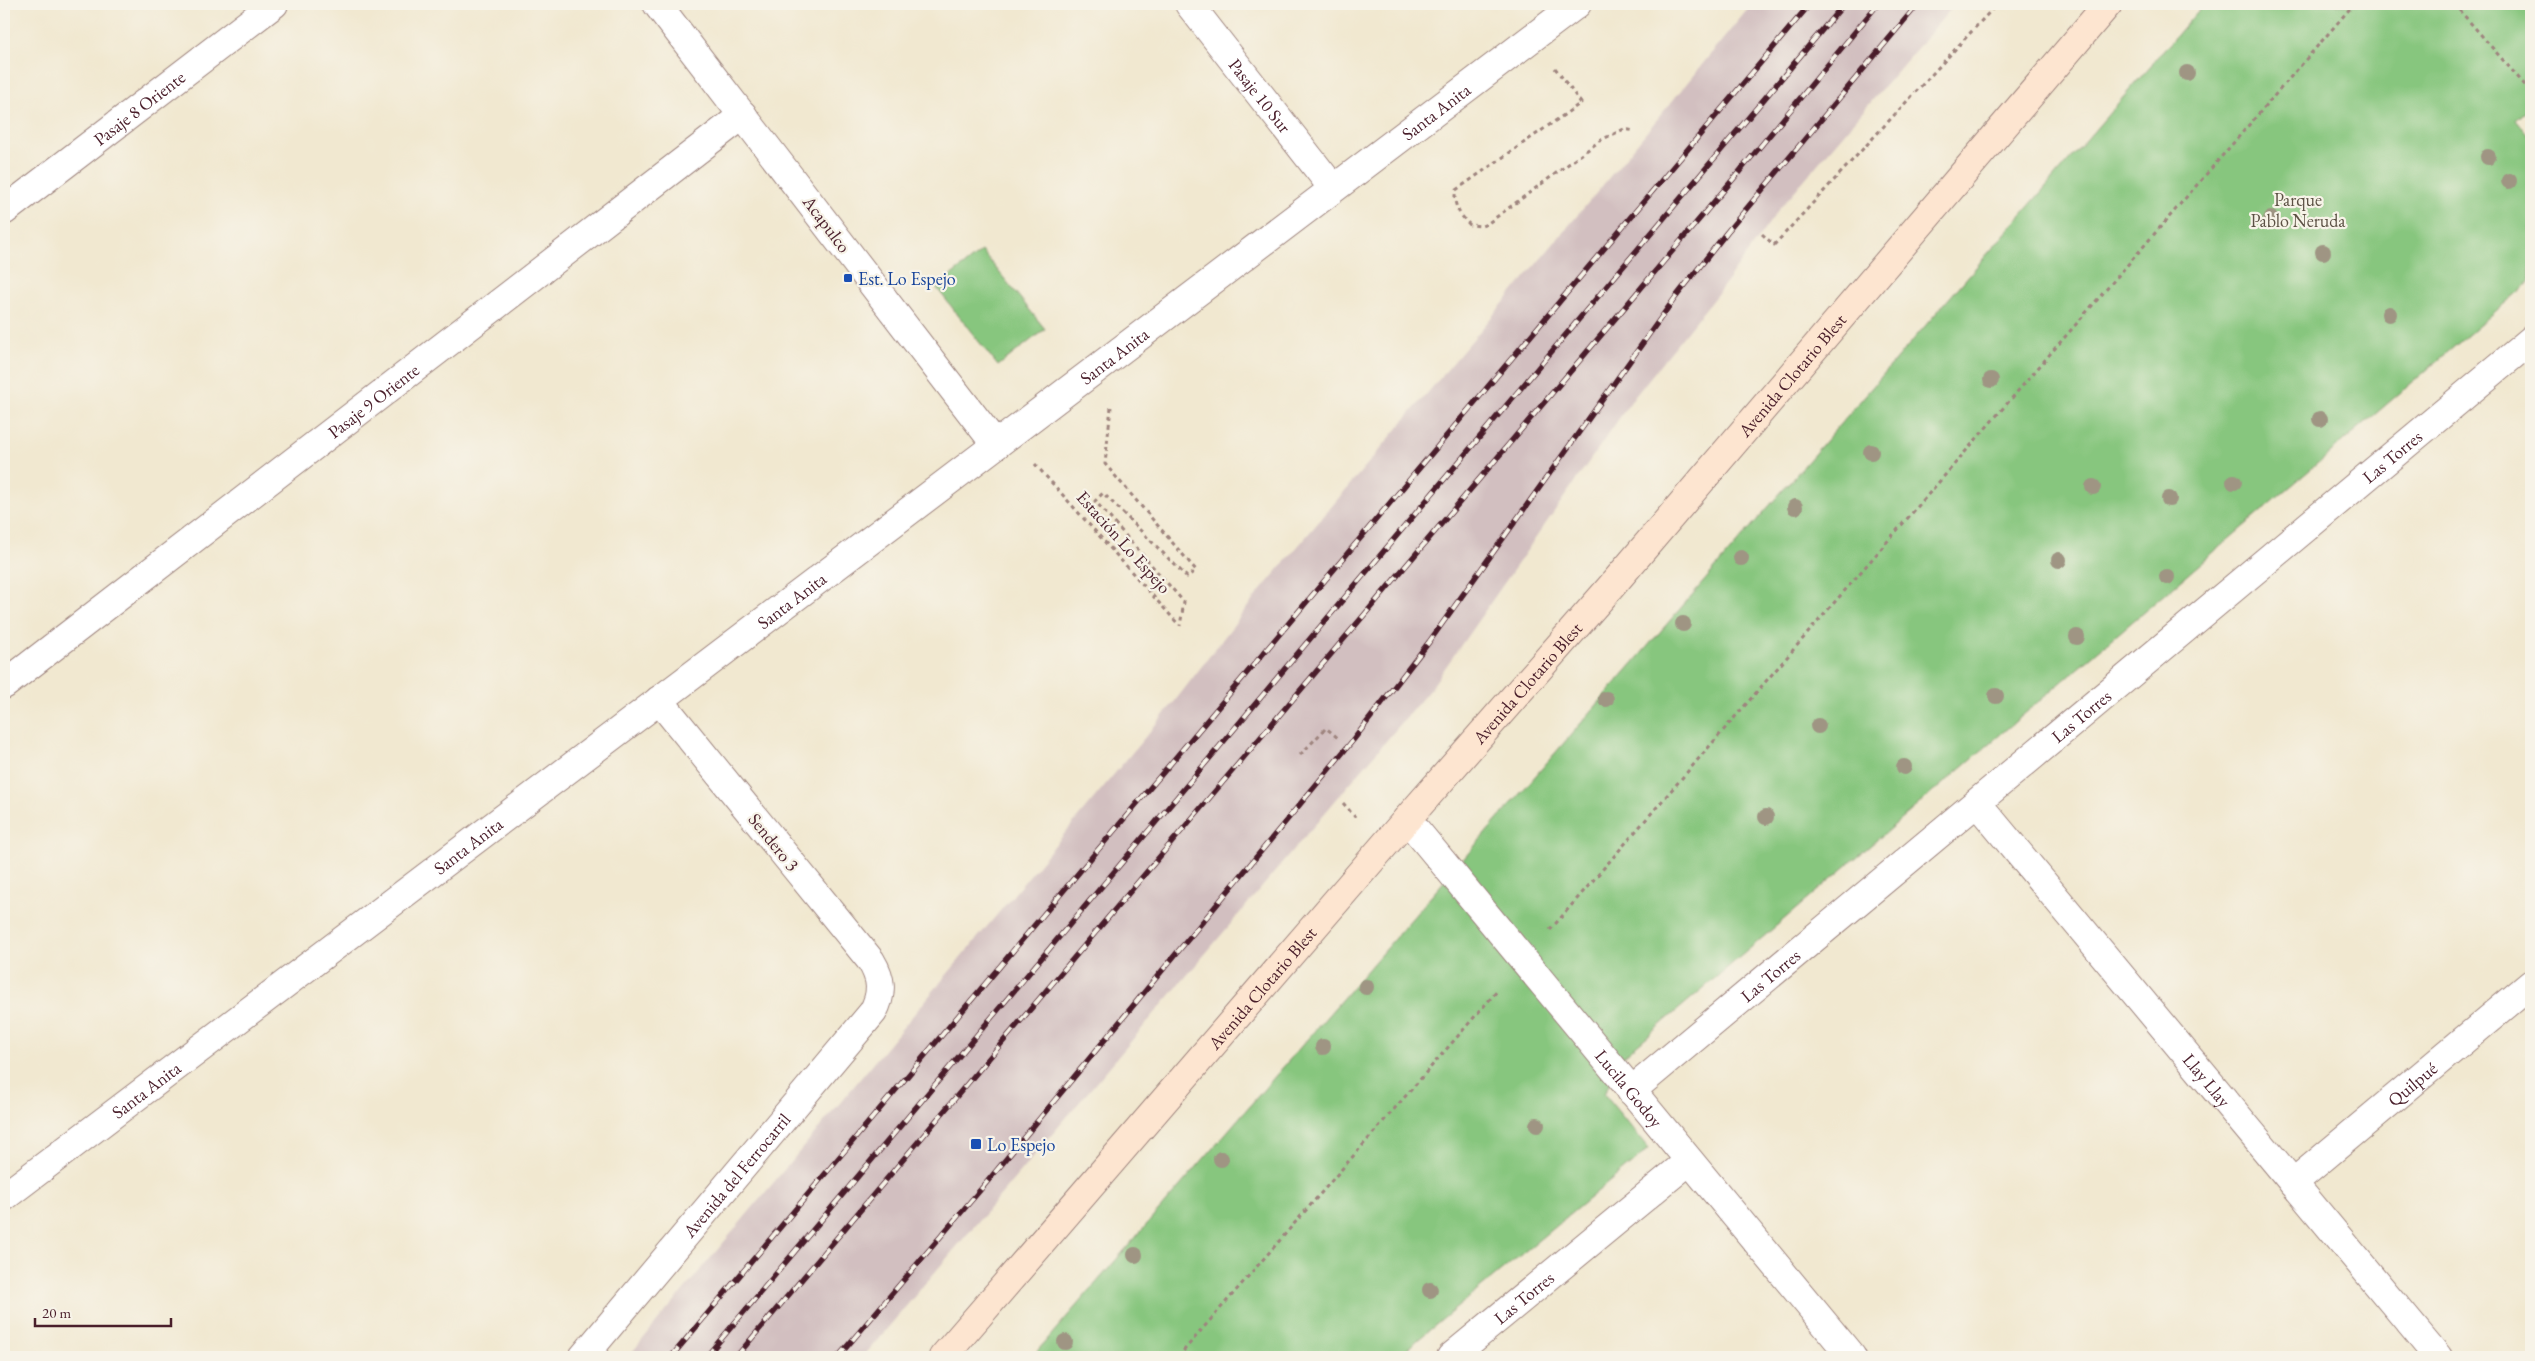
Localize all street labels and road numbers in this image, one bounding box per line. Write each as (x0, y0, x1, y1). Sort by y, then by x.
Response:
street label: Pasaje 10 Sur (1224, 53, 1297, 137)
street label: Pasaje 8 Oriente (88, 65, 189, 150)
street label: Santa Anita (1397, 77, 1475, 145)
street label: Acapulco (797, 190, 856, 257)
street label: Avenida Clotario Blest (1732, 308, 1851, 442)
street label: Santa Anita (1075, 321, 1154, 389)
street label: Pasaje 9 Oriente (323, 358, 423, 443)
street label: Las Torres (2357, 424, 2427, 488)
street label: Estación Lo Espejo (1072, 486, 1176, 598)
street label: Santa Anita (752, 566, 831, 634)
street label: Avenida Clotario Blest (1466, 617, 1587, 749)
street label: Las Torres (2046, 684, 2116, 747)
street label: Sendero 3 (744, 808, 804, 876)
street label: Santa Anita (429, 811, 508, 879)
street label: Avenida Clotario Blest (1202, 921, 1321, 1054)
street label: Las Torres (1735, 943, 1805, 1007)
street label: Lucila Godoy (1590, 1044, 1668, 1132)
street label: Llay Llay (2178, 1048, 2236, 1111)
street label: Santa Anita (107, 1055, 186, 1123)
street label: Quilpué (2382, 1056, 2441, 1111)
street label: Avenida del Ferrocarril (677, 1108, 795, 1242)
street label: Las Torres (1489, 1266, 1558, 1329)

